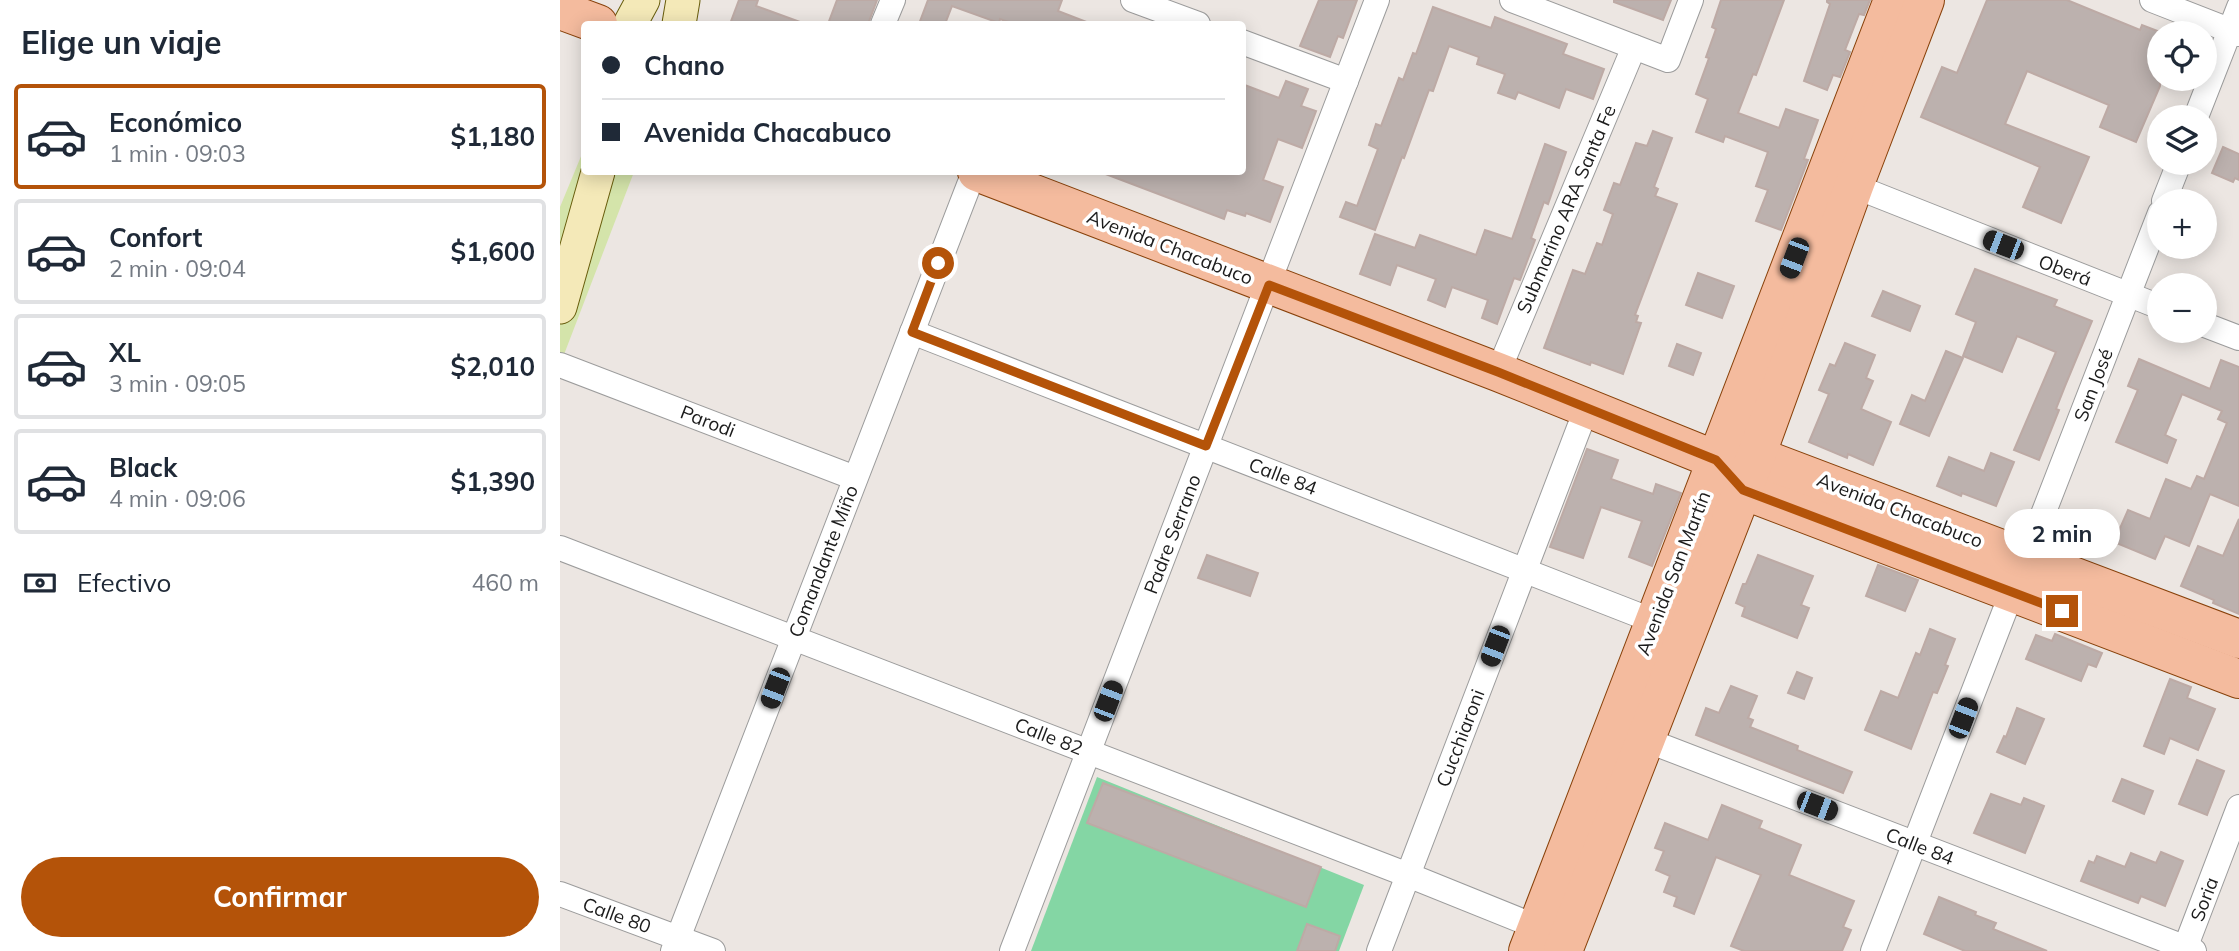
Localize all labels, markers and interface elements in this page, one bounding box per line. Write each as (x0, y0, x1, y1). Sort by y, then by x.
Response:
map controls (2147, 21, 2217, 343)
button: locate (2147, 21, 2217, 91)
text: Elige un viaje (21, 22, 222, 62)
text: Chano (644, 49, 725, 82)
street label: Submarino ARA Santa Fe (1511, 101, 1621, 317)
icon: car (25, 105, 88, 168)
button: layers (2147, 105, 2217, 175)
text: Económico (109, 106, 242, 139)
text: Avenida Chacabuco (644, 116, 891, 149)
text: $1,180 (451, 120, 535, 153)
text: 1 min · 09:03 (109, 139, 246, 168)
button: + (2147, 189, 2217, 259)
street label: Avenida Chacabuco (1084, 204, 1256, 290)
icon: car (25, 220, 88, 283)
text: Confort (109, 221, 202, 254)
car (1980, 228, 2027, 262)
text: $1,600 (451, 235, 535, 268)
car (1777, 235, 1812, 281)
route start (922, 247, 954, 279)
street label: Oberá (2035, 249, 2095, 291)
text: 2 min · 09:04 (109, 254, 246, 283)
button: − (2147, 273, 2217, 343)
icon: car (25, 335, 88, 398)
text: XL (109, 336, 141, 369)
street label: San José (2068, 345, 2118, 425)
text: $2,010 (451, 350, 535, 383)
text: 3 min · 09:05 (109, 369, 246, 398)
street label: Parodi (677, 400, 739, 442)
icon: car (25, 450, 88, 513)
text: Black (109, 451, 177, 484)
street label: Calle 84 (1245, 452, 1321, 500)
text: $1,390 (451, 465, 535, 498)
street label: Avenida Chacabuco (1814, 467, 1986, 553)
street label: Padre Serrano (1138, 471, 1206, 597)
street label: Comandante Miño (783, 482, 863, 640)
text: 4 min · 09:06 (109, 484, 246, 513)
street label: Avenida San Martín (1631, 488, 1715, 658)
callout: 2 min (2004, 510, 2120, 558)
text: 2 min (2032, 519, 2092, 548)
icon: cash (21, 564, 59, 602)
text: Efectivo (77, 566, 171, 599)
text: 460 m (471, 568, 539, 597)
route end (2046, 595, 2078, 627)
car (1478, 623, 1513, 669)
car (758, 665, 793, 711)
car (1091, 678, 1126, 724)
street label: Cucchiaroni (1430, 686, 1490, 790)
car (1946, 695, 1981, 741)
street label: Calle 82 (1011, 712, 1087, 760)
car (1794, 789, 1841, 823)
street label: Calle 84 (1882, 822, 1958, 870)
button: Confirmar (21, 857, 539, 937)
street label: Soria (2185, 873, 2223, 925)
street label: Calle 80 (579, 892, 655, 938)

